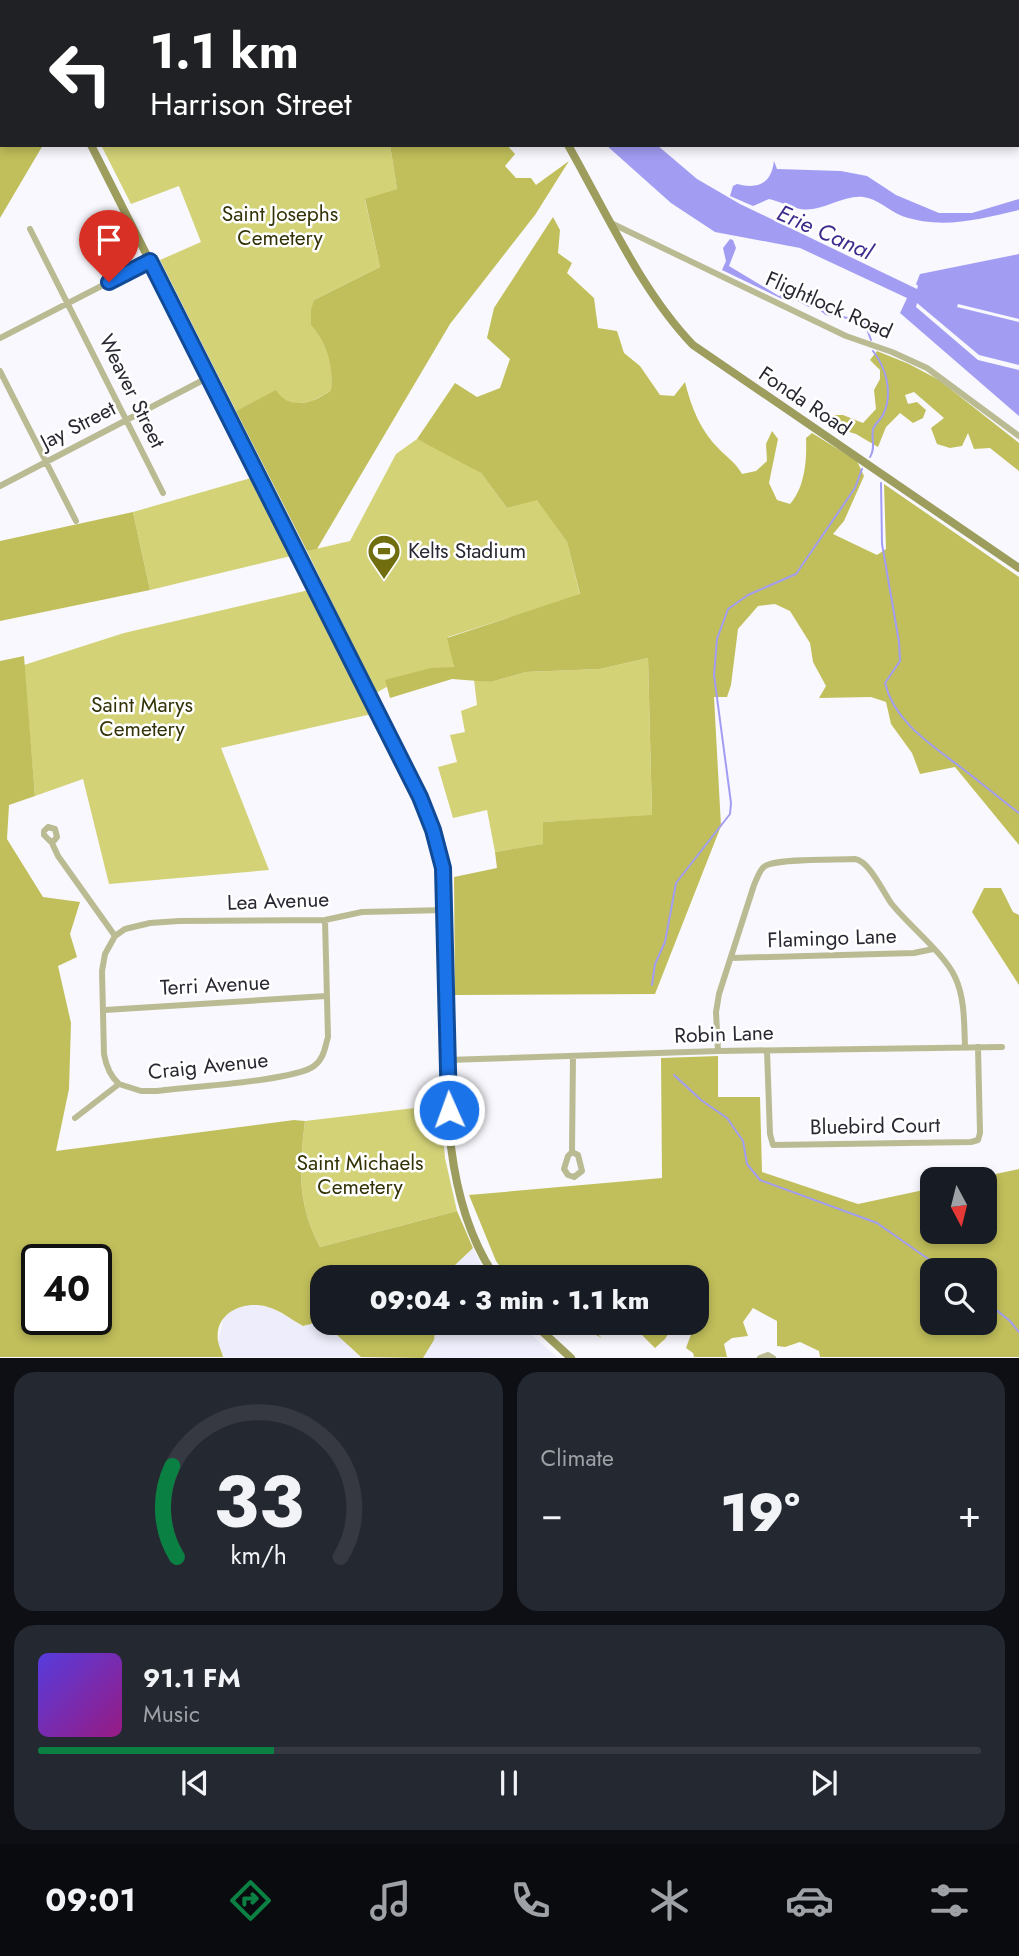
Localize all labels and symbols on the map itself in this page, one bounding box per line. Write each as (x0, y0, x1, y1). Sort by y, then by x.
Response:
water label: Erie Canal (772, 196, 879, 269)
park label: Saint Josephs Cemetery (222, 199, 338, 253)
pin (79, 210, 139, 282)
street label: Flightlock Road (761, 264, 897, 346)
street label: Weaver Street (91, 329, 173, 453)
street label: Fonda Road (753, 359, 857, 443)
street label: Jay Street (33, 393, 121, 458)
sports icon: Kelts Stadium (365, 532, 403, 581)
place label: Kelts Stadium (408, 536, 526, 566)
park label: Saint Marys Cemetery (91, 690, 193, 744)
street label: Lea Avenue (226, 884, 330, 918)
street label: Flamingo Lane (767, 921, 897, 955)
street label: Terri Avenue (159, 967, 271, 1003)
street label: Robin Lane (674, 1017, 774, 1051)
street label: Craig Avenue (146, 1045, 270, 1087)
position arrow (412, 1073, 486, 1147)
street label: Bluebird Court (810, 1110, 940, 1142)
park label: Saint Michaels Cemetery (296, 1148, 424, 1202)
north arrow (920, 1167, 998, 1244)
speed limit sign: 40 (21, 1244, 112, 1335)

